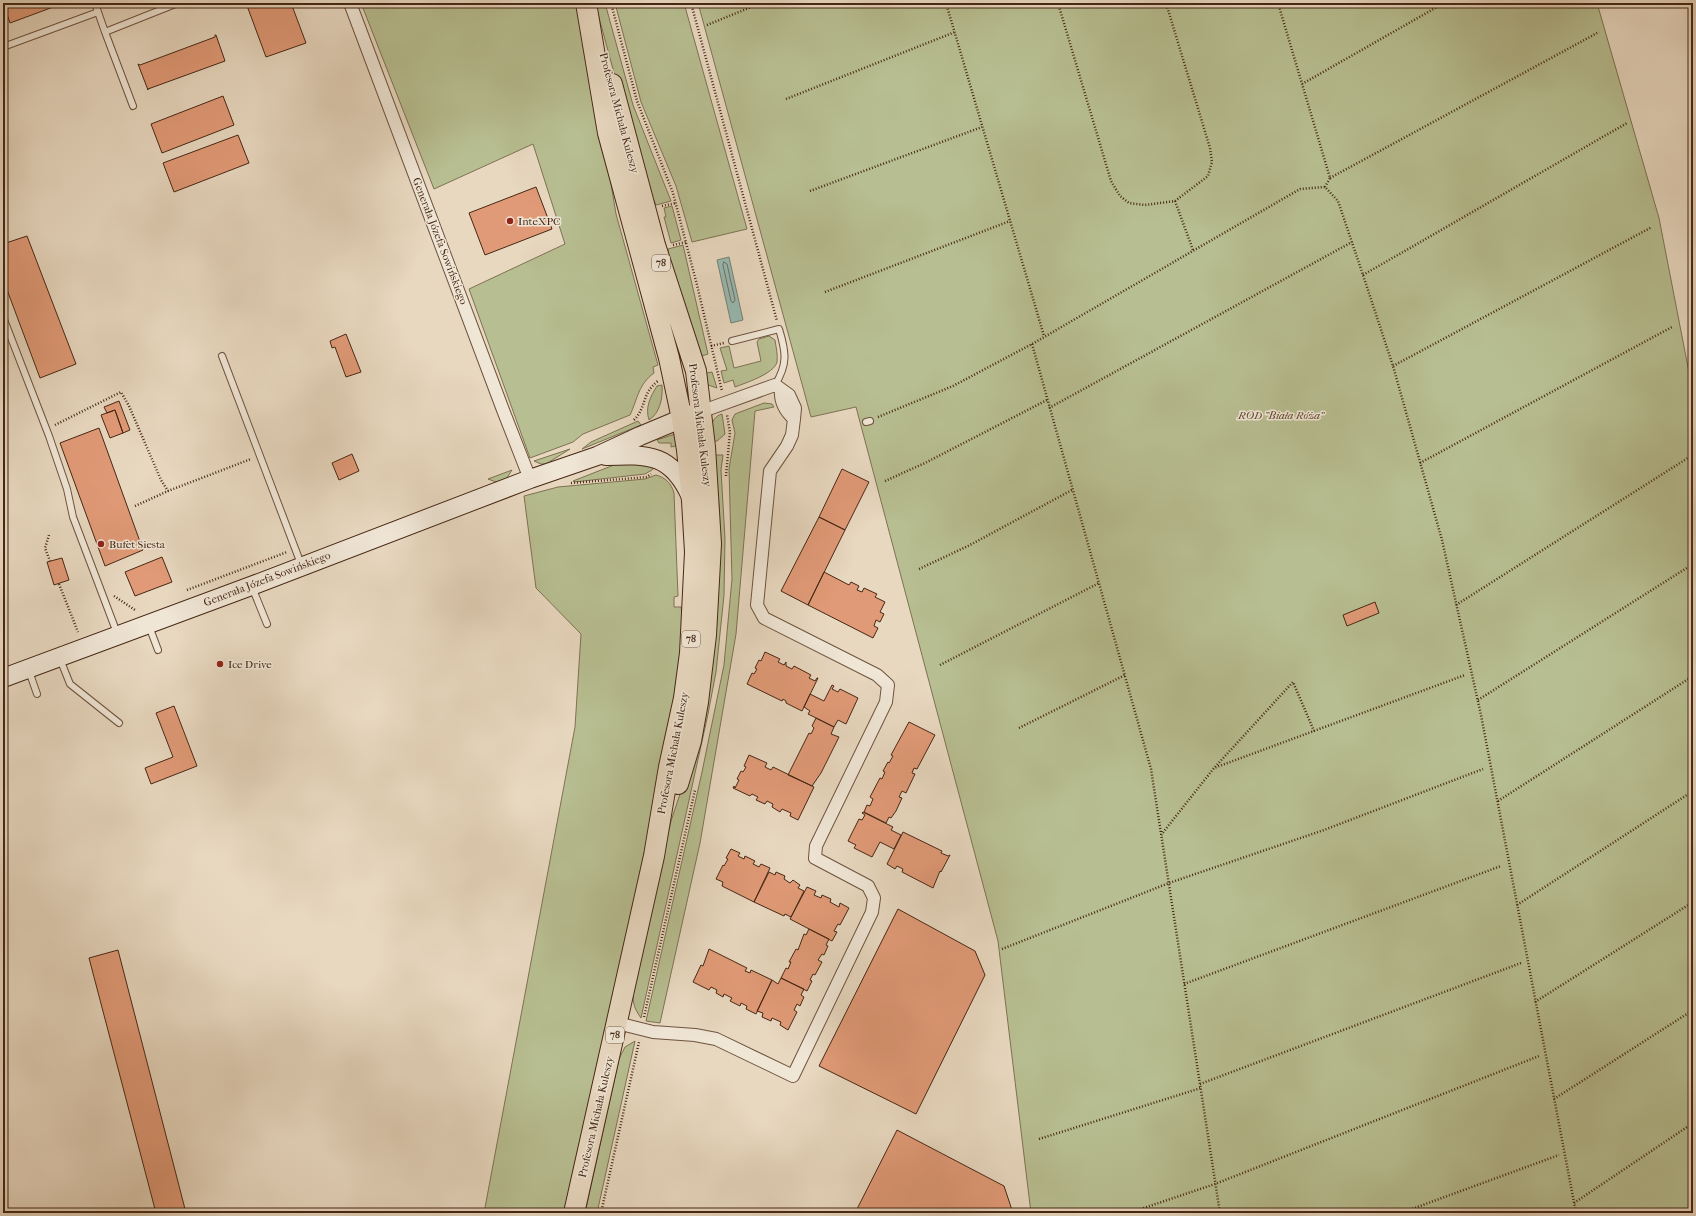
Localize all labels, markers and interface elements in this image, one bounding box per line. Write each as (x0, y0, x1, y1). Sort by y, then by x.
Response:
street label: Profesora Michała Kuleszy (597, 51, 642, 176)
street label: Generała Józefa Sowińskiego (410, 176, 470, 307)
place label: InteXPC (518, 215, 560, 228)
marker: InteXPC (505, 216, 515, 226)
road number: 78 (652, 255, 670, 271)
street label: Profesora Michała Kuleszy (686, 363, 714, 489)
park label: ROD "Biała Róża" (1237, 409, 1326, 422)
place label: Bufet Siesta (109, 538, 166, 551)
marker: Bufet Siesta (96, 539, 106, 549)
street label: Generała Józefa Sowińskiego (202, 549, 333, 609)
road number: 78 (682, 631, 700, 647)
place label: Ice Drive (228, 658, 272, 671)
marker: Ice Drive (215, 659, 225, 669)
street label: Profesora Michała Kuleszy (655, 690, 691, 815)
road number: 78 (606, 1027, 624, 1043)
street label: Profesora Michała Kuleszy (576, 1054, 617, 1179)

